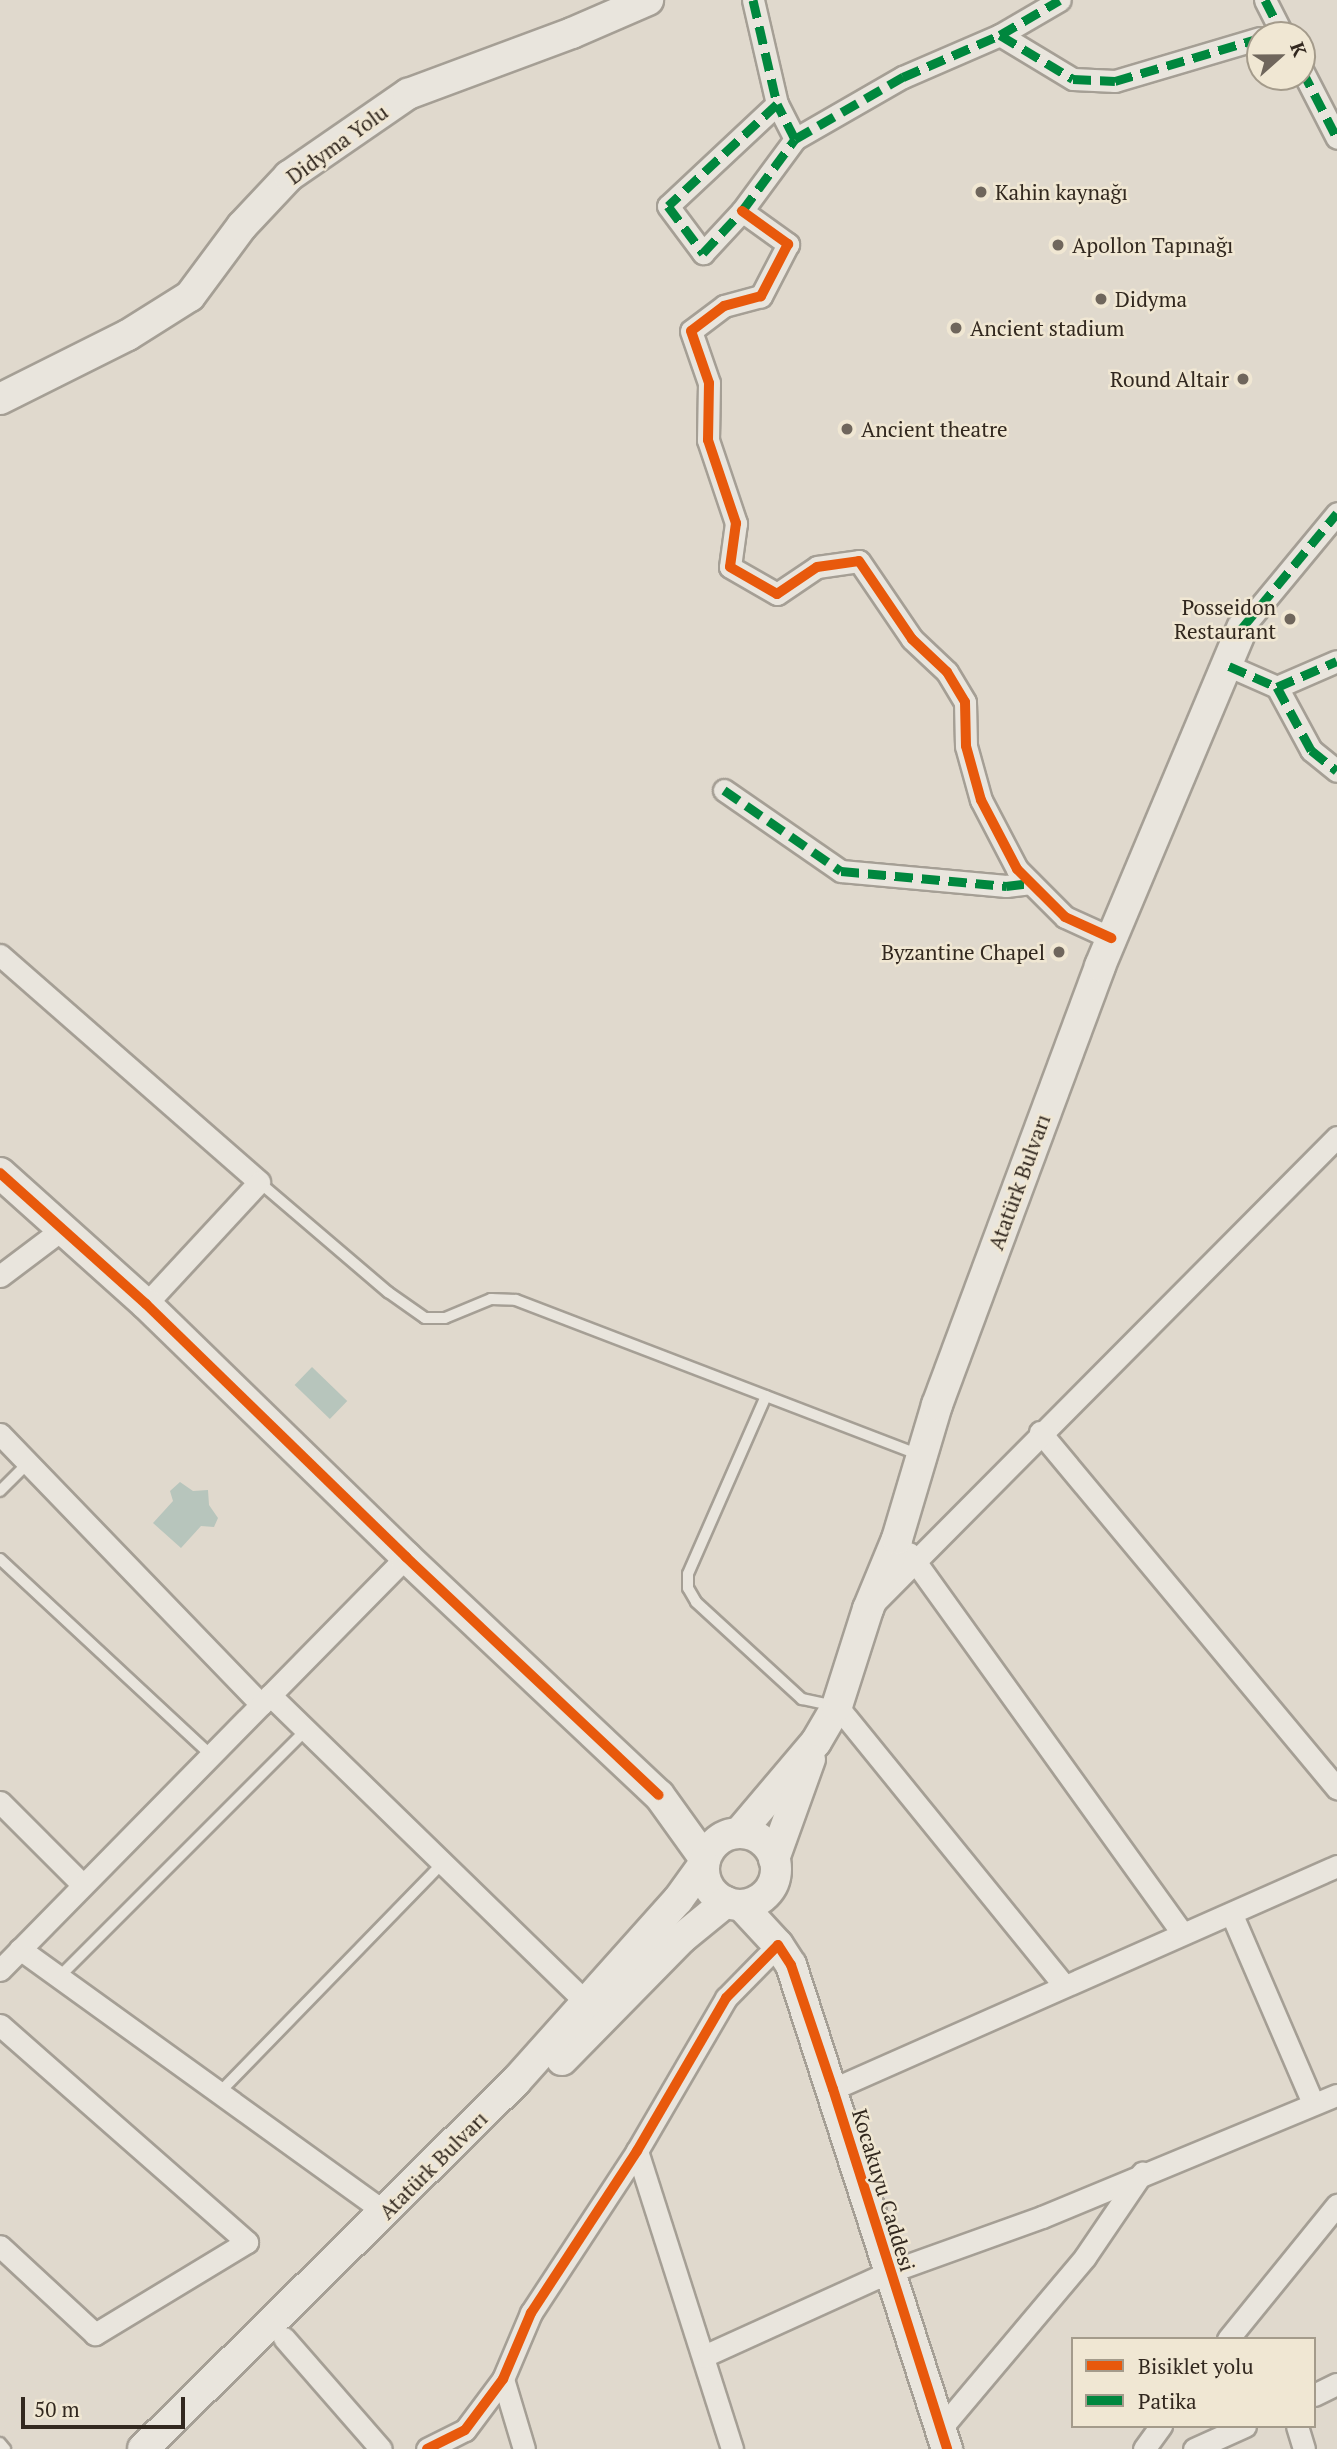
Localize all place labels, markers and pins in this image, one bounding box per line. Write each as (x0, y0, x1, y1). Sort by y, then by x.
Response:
place label: Kahin kaynağı (995, 179, 1128, 205)
marker: Kahin kaynağı (973, 184, 989, 200)
place label: Apollon Tapınağı (1072, 232, 1233, 258)
marker: Apollon Tapınağı (1050, 237, 1066, 253)
place label: Didyma (1115, 286, 1187, 312)
marker: Didyma (1093, 291, 1109, 307)
place label: Ancient stadium (970, 315, 1124, 341)
marker: Ancient stadium (948, 320, 964, 336)
place label: Round Altair (1110, 366, 1229, 392)
marker: Round Altair (1235, 371, 1251, 387)
place label: Ancient theatre (861, 416, 1008, 442)
marker: Ancient theatre (839, 421, 855, 437)
place label: Posseidon Restaurant (1174, 594, 1276, 644)
marker: Posseidon Restaurant (1282, 611, 1298, 627)
place label: Byzantine Chapel (881, 939, 1045, 965)
marker: Byzantine Chapel (1051, 944, 1067, 960)

